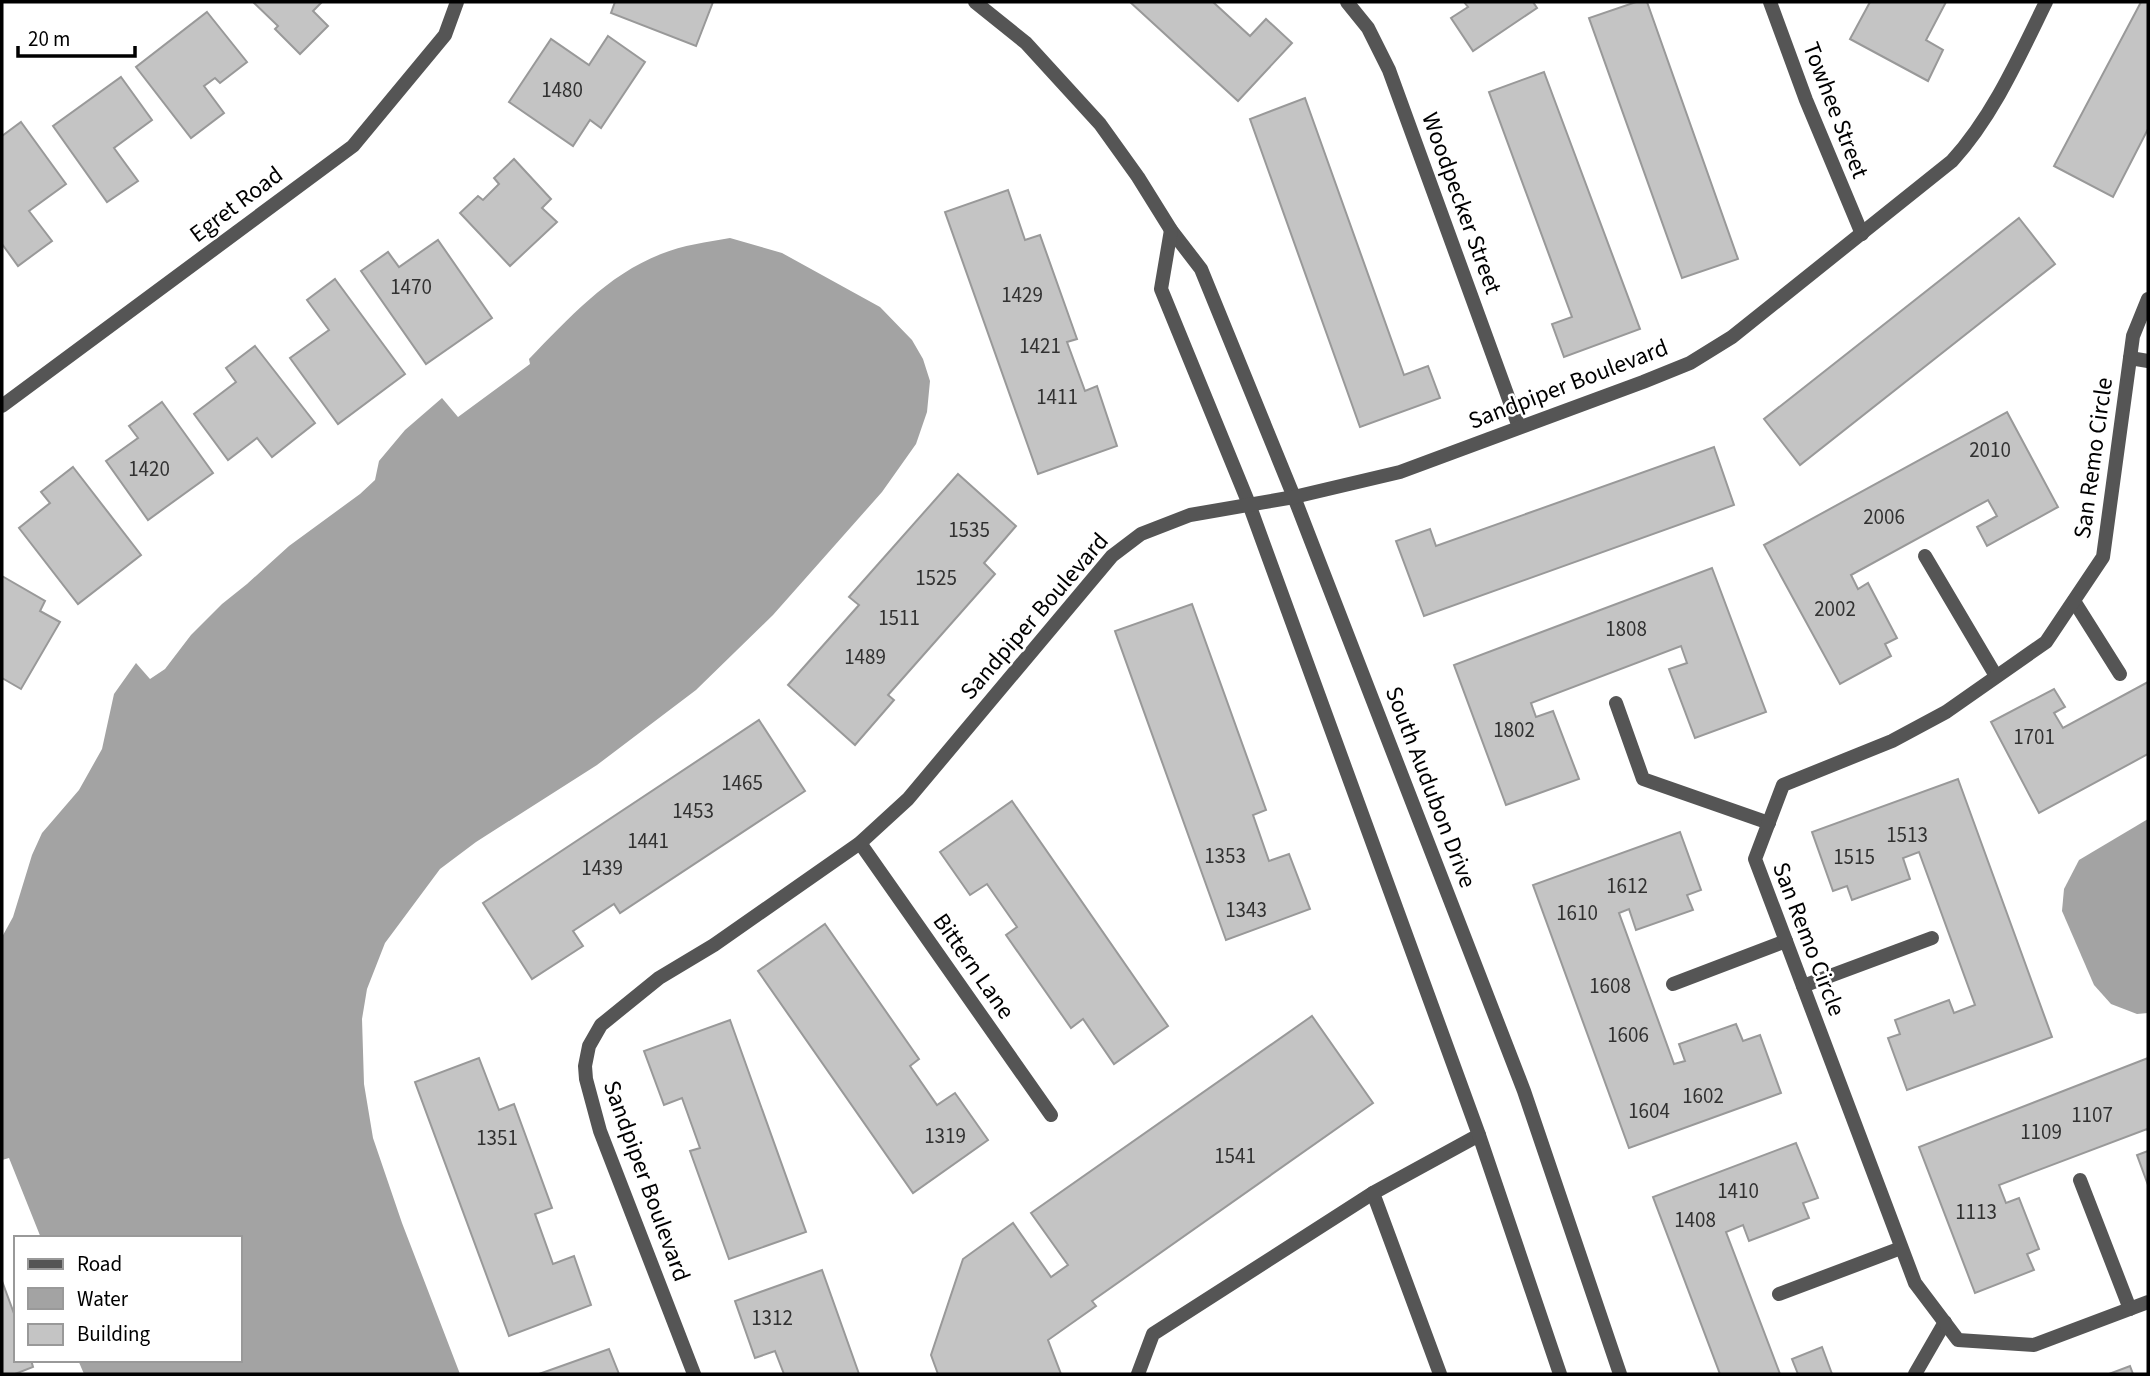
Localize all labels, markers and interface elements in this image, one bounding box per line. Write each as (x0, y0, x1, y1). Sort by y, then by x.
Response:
scale bar (18, 14, 135, 58)
text: 20 m (28, 24, 70, 54)
street label: Towhee Street (1794, 37, 1878, 183)
house number: 1480 (541, 75, 583, 105)
street label: Woodpecker Street (1412, 107, 1511, 299)
street label: Egret Road (182, 158, 290, 251)
house number: 1470 (390, 272, 432, 302)
house number: 1429 (1001, 280, 1043, 310)
street label: Sandpiper Boulevard (1463, 330, 1673, 439)
house number: 1421 (1019, 331, 1061, 361)
street label: San Remo Circle (2065, 375, 2122, 541)
house number: 1411 (1036, 382, 1078, 412)
house number: 2010 (1969, 435, 2011, 465)
house number: 1420 (128, 454, 170, 484)
house number: 2006 (1863, 502, 1905, 532)
house number: 1535 (948, 515, 990, 545)
street label: Sandpiper Boulevard (952, 525, 1117, 708)
house number: 1525 (915, 563, 957, 593)
house number: 2002 (1814, 594, 1856, 624)
house number: 1511 (878, 603, 920, 633)
house number: 1808 (1605, 614, 1647, 644)
house number: 1489 (844, 642, 886, 672)
street label: South Audubon Drive (1376, 681, 1485, 893)
house number: 1802 (1493, 715, 1535, 745)
house number: 1701 (2013, 722, 2055, 752)
house number: 1465 (721, 768, 763, 798)
house number: 1453 (672, 796, 714, 826)
house number: 1513 (1886, 820, 1928, 850)
house number: 1441 (627, 826, 669, 856)
house number: 1353 (1204, 841, 1246, 871)
house number: 1515 (1833, 842, 1875, 872)
house number: 1439 (581, 853, 623, 883)
street label: San Remo Circle (1763, 857, 1854, 1021)
house number: 1612 (1606, 871, 1648, 901)
house number: 1343 (1225, 895, 1267, 925)
house number: 1610 (1556, 898, 1598, 928)
street label: Bittern Lane (924, 906, 1023, 1026)
house number: 1608 (1589, 971, 1631, 1001)
house number: 1606 (1607, 1020, 1649, 1050)
street label: Sandpiper Boulevard (594, 1076, 699, 1287)
house number: 1602 (1682, 1081, 1724, 1111)
house number: 1604 (1628, 1096, 1670, 1126)
house number: 1107 (2071, 1100, 2113, 1130)
house number: 1109 (2020, 1117, 2062, 1147)
house number: 1319 (924, 1121, 966, 1151)
house number: 1351 (476, 1123, 518, 1153)
house number: 1541 (1214, 1141, 1256, 1171)
house number: 1410 (1717, 1176, 1759, 1206)
house number: 1113 (1955, 1197, 1997, 1227)
house number: 1408 (1674, 1205, 1716, 1235)
legend (14, 1236, 242, 1362)
text: Road (77, 1249, 122, 1279)
text: Water (77, 1284, 129, 1314)
house number: 1312 (751, 1303, 793, 1333)
text: Building (77, 1319, 151, 1349)

